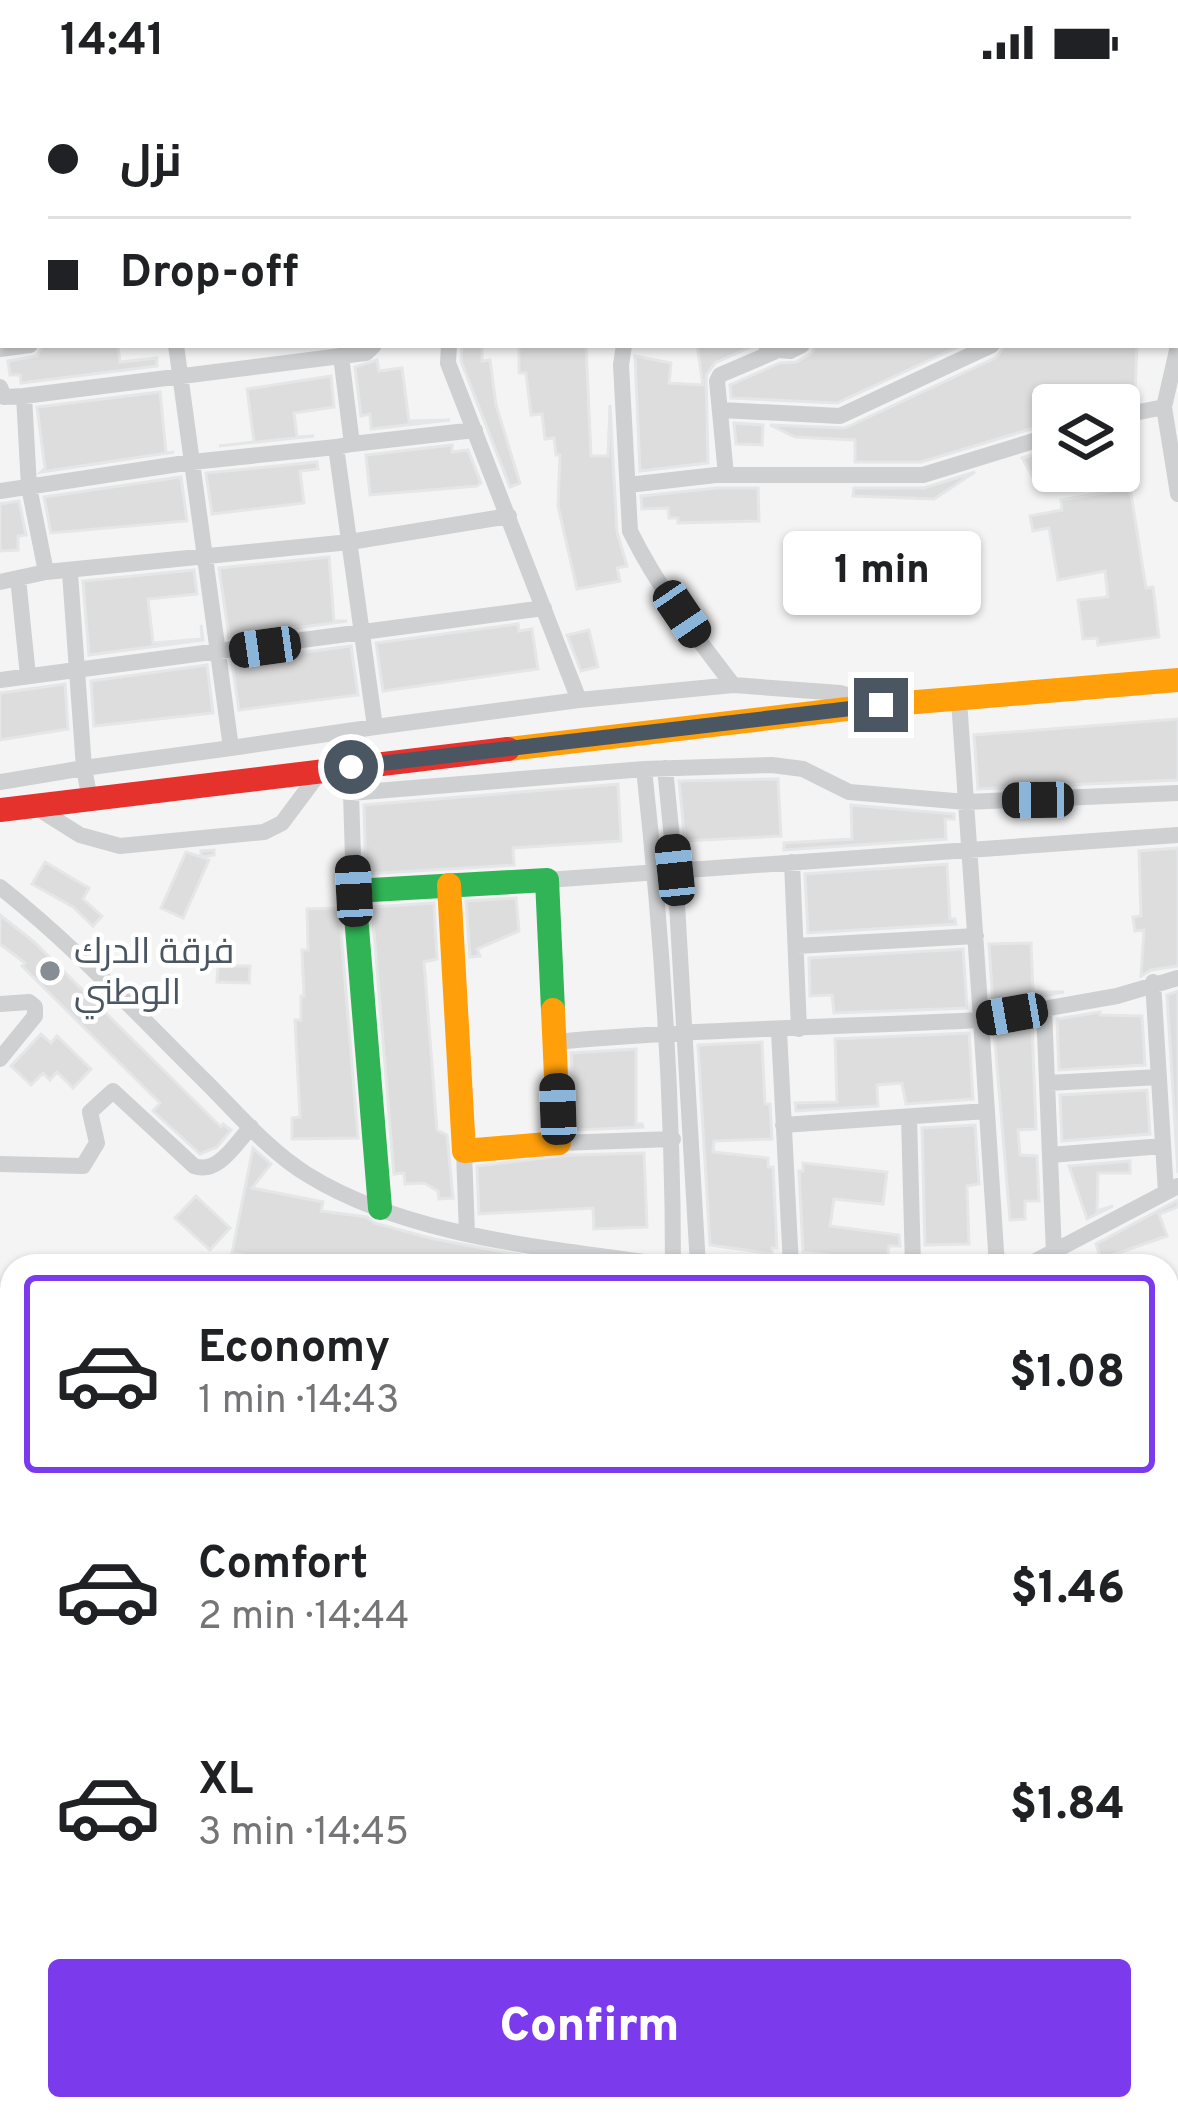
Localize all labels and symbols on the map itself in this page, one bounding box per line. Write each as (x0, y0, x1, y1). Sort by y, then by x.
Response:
callout: 1 min (782, 531, 980, 615)
car (647, 574, 717, 654)
car (227, 624, 303, 670)
route end (854, 678, 908, 732)
route start (324, 740, 378, 794)
car (1002, 781, 1074, 819)
car (653, 832, 697, 908)
car (334, 854, 374, 928)
place label: فرقة الدرك الوطني (74, 931, 234, 1020)
marker: فرقة الدرك الوطني (37, 958, 63, 984)
car (973, 990, 1051, 1038)
car (539, 1072, 577, 1146)

